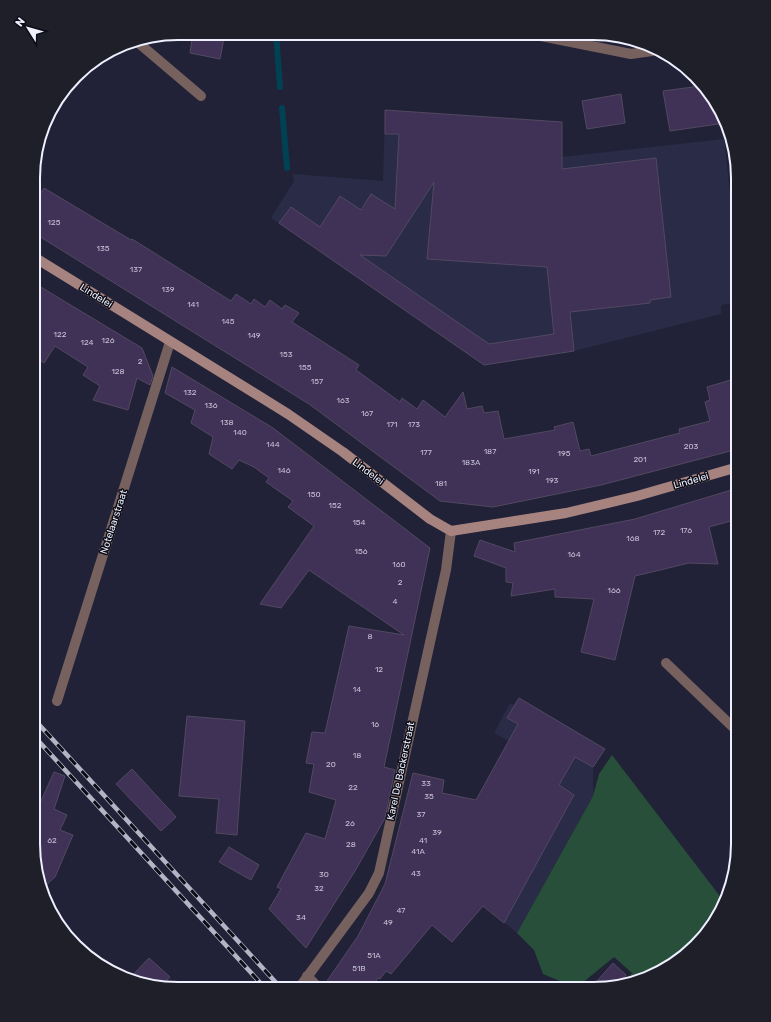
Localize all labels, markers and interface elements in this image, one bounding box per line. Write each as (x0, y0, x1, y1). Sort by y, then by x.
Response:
north arrow (8, 8, 48, 48)
text: N (13, 15, 28, 29)
house number: 125 (48, 218, 61, 227)
house number: 135 (97, 244, 110, 253)
house number: 137 (130, 265, 142, 274)
street label: Lindelei (78, 281, 114, 311)
house number: 139 (162, 285, 175, 294)
house number: 141 (187, 300, 199, 309)
house number: 145 (221, 317, 235, 326)
house number: 122 (54, 330, 67, 339)
house number: 149 (247, 331, 261, 340)
house number: 126 (102, 336, 115, 345)
house number: 124 (80, 338, 94, 347)
house number: 153 (280, 350, 293, 359)
house number: 2 (138, 357, 143, 366)
house number: 155 (299, 363, 312, 372)
house number: 128 (111, 367, 125, 376)
house number: 157 (311, 377, 323, 386)
house number: 132 (184, 388, 197, 397)
house number: 163 (336, 396, 350, 405)
house number: 136 (204, 401, 218, 410)
house number: 167 (361, 409, 373, 418)
house number: 138 (220, 418, 234, 427)
house number: 171 (387, 420, 397, 429)
house number: 173 (408, 420, 420, 429)
house number: 140 (233, 428, 247, 437)
house number: 144 (266, 440, 280, 449)
house number: 203 (684, 442, 698, 451)
house number: 187 (484, 447, 496, 456)
house number: 177 (420, 448, 432, 457)
house number: 195 (558, 449, 571, 458)
house number: 201 (633, 455, 647, 464)
street label: Lindelei (350, 456, 386, 488)
house number: 183A (462, 458, 481, 467)
house number: 146 (277, 466, 291, 475)
house number: 191 (528, 467, 540, 476)
street label: Lindelei (672, 470, 710, 492)
house number: 193 (546, 476, 559, 485)
house number: 181 (435, 479, 447, 488)
street label: Notelaarstraat (98, 488, 130, 556)
house number: 150 (307, 490, 321, 499)
house number: 152 (329, 501, 342, 510)
house number: 154 (352, 518, 366, 527)
house number: 176 (680, 526, 692, 535)
house number: 172 (653, 528, 665, 537)
house number: 168 (626, 534, 640, 543)
house number: 156 (355, 547, 368, 556)
house number: 164 (567, 550, 581, 559)
house number: 160 (392, 560, 406, 569)
house number: 2 (398, 578, 403, 587)
house number: 166 (607, 586, 621, 595)
house number: 4 (393, 597, 398, 606)
house number: 8 (367, 632, 373, 641)
house number: 12 (375, 665, 383, 674)
house number: 14 (353, 685, 361, 694)
house number: 16 (371, 720, 379, 729)
street label: Karel De Backerstraat (385, 721, 417, 821)
house number: 18 (353, 751, 361, 760)
house number: 20 (326, 760, 336, 769)
house number: 33 (421, 779, 431, 788)
house number: 22 (348, 783, 358, 792)
house number: 35 (424, 792, 434, 801)
house number: 37 (417, 810, 425, 819)
house number: 26 (345, 819, 355, 828)
house number: 39 (432, 828, 442, 837)
house number: 62 (47, 836, 57, 845)
house number: 41 (419, 836, 427, 845)
house number: 28 (346, 840, 356, 849)
house number: 41A (411, 847, 425, 856)
house number: 43 (411, 869, 421, 878)
house number: 30 (319, 870, 329, 879)
house number: 32 (314, 884, 324, 893)
house number: 47 (397, 906, 405, 915)
house number: 34 (296, 913, 306, 922)
house number: 49 (383, 918, 393, 927)
house number: 51A (367, 951, 381, 960)
house number: 51B (352, 964, 366, 973)

